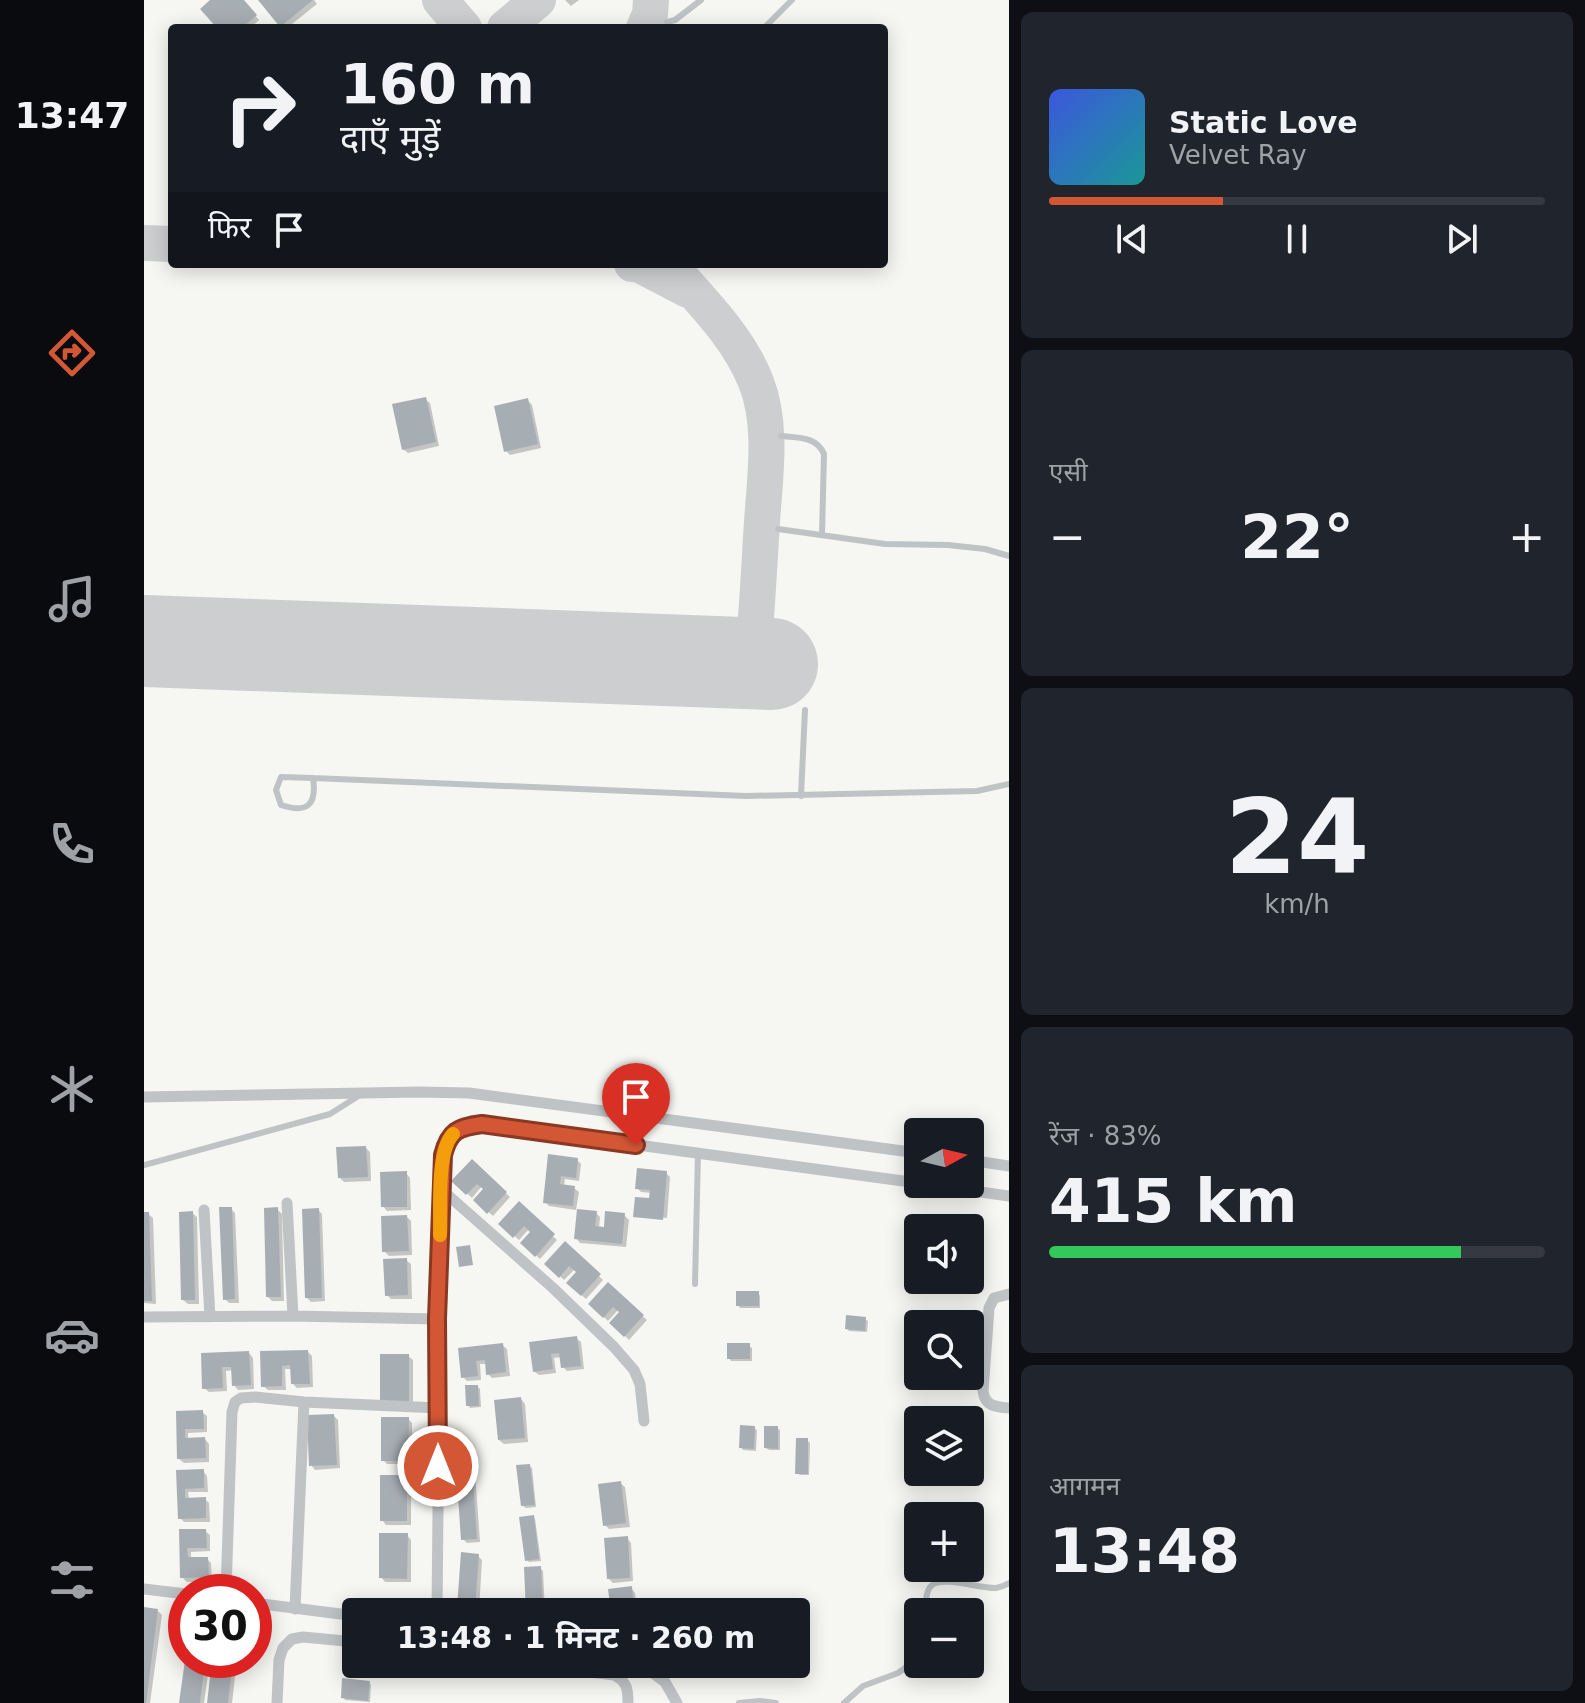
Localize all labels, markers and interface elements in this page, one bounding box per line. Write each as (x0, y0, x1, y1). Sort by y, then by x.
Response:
text: 160 m (340, 51, 535, 116)
icon: right (208, 56, 312, 160)
text: 13:47 (15, 95, 129, 136)
text: Static Love (1169, 105, 1358, 140)
text: दाएँ मुड़ें (340, 118, 441, 159)
text: Velvet Ray (1169, 140, 1307, 170)
icon: arrive (267, 208, 311, 252)
text: फिर (208, 210, 251, 245)
icon: previous (1110, 217, 1154, 261)
icon: pause (1275, 217, 1319, 261)
icon: next (1440, 217, 1484, 261)
icon: directions (44, 325, 100, 381)
text: एसी (1049, 457, 1088, 487)
text: 22° (1240, 502, 1354, 572)
text: − (1049, 511, 1086, 562)
text: + (1508, 511, 1545, 562)
icon: music (44, 571, 100, 627)
text: 24 (1225, 776, 1369, 898)
icon: phone (44, 816, 100, 872)
text: km/h (1264, 889, 1330, 919)
icon: climate (44, 1061, 100, 1117)
pin (602, 1063, 670, 1145)
icon: arrive (614, 1075, 658, 1119)
north arrow (904, 1118, 984, 1198)
map controls (904, 1118, 984, 1678)
text: रेंज · 83% (1049, 1121, 1162, 1151)
text: 415 km (1049, 1166, 1298, 1236)
button: sound (904, 1214, 984, 1294)
icon: car (44, 1307, 100, 1363)
button: search (904, 1310, 984, 1390)
button: layers (904, 1406, 984, 1486)
position arrow (396, 1424, 480, 1508)
text: आगमन (1049, 1471, 1120, 1501)
button: + (904, 1502, 984, 1582)
text: 13:48 (1049, 1516, 1240, 1586)
icon: filters (44, 1552, 100, 1608)
speed limit sign: 30 (168, 1574, 272, 1678)
button: − (904, 1598, 984, 1678)
text: 13:48 · 1 मिनट · 260 m (397, 1620, 755, 1655)

